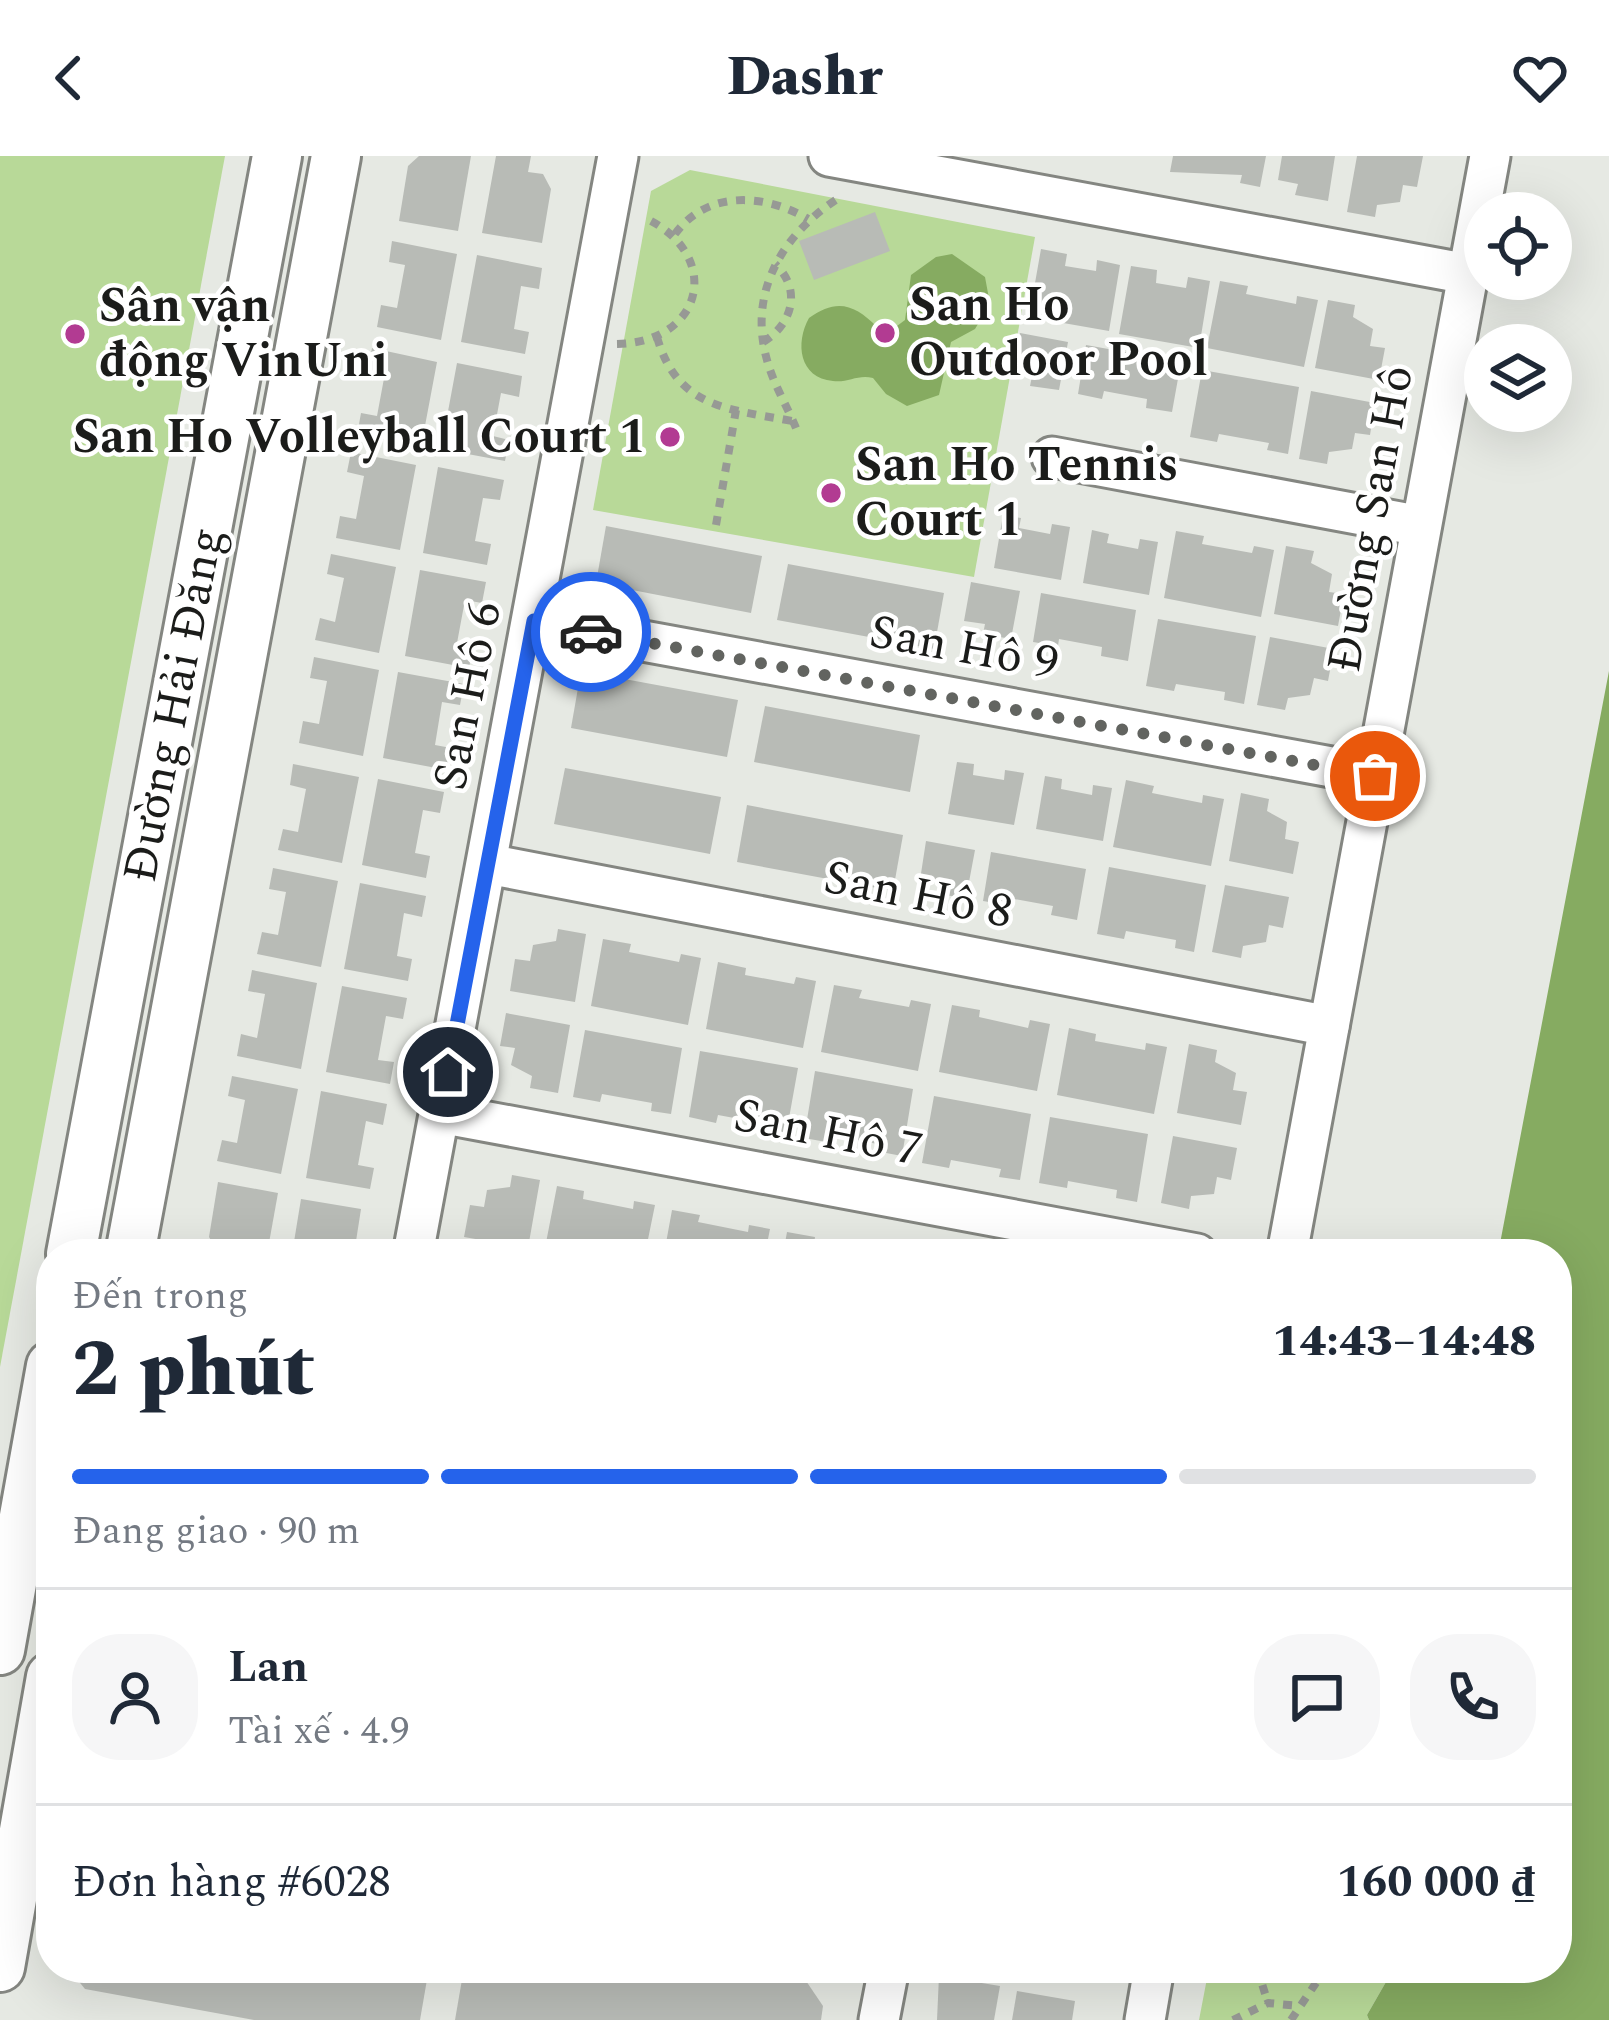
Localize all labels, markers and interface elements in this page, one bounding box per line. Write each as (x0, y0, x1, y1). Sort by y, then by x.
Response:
text: Dashr (727, 37, 882, 119)
icon: back (36, 45, 102, 111)
icon: heart (1507, 45, 1573, 111)
map controls (1464, 192, 1572, 432)
button: locate (1464, 192, 1572, 300)
place label: San Ho Outdoor Pool (909, 269, 1208, 397)
place label: Sân vận động VinUni (99, 270, 388, 398)
marker: San Ho Outdoor Pool (872, 320, 898, 346)
marker: Sân vận động VinUni (62, 321, 88, 347)
button: layers (1464, 324, 1572, 432)
street label: Đường San Hô (1308, 360, 1434, 678)
place label: San Ho Volleyball Court 1 (72, 401, 646, 474)
marker: San Ho Volleyball Court 1 (657, 424, 683, 450)
place label: San Ho Tennis Court 1 (855, 429, 1179, 557)
marker: San Ho Tennis Court 1 (818, 480, 844, 506)
street label: Đường Hải Đăng (104, 521, 244, 889)
courier (531, 572, 651, 692)
street label: San Hô 6 (414, 595, 522, 797)
street label: San Hô 9 (864, 595, 1064, 701)
icon: car (558, 599, 624, 665)
pin (1324, 725, 1426, 827)
icon: bag (1342, 743, 1408, 809)
street label: San Hô 8 (817, 841, 1019, 949)
pin (397, 1021, 499, 1123)
icon: home (415, 1039, 481, 1105)
street label: San Hô 7 (727, 1079, 929, 1187)
text: Đến trong (72, 1267, 248, 1326)
text: 14:43–14:48 (1272, 1307, 1536, 1376)
text: 2 phút (72, 1311, 315, 1430)
text: Đang giao · 90 m (72, 1502, 360, 1561)
text: Lan (228, 1633, 308, 1702)
button: person (72, 1634, 198, 1760)
button: chat (1254, 1634, 1380, 1760)
button: phone (1410, 1634, 1536, 1760)
text: Tài xế · 4.9 (228, 1702, 410, 1761)
text: Đơn hàng #6028 (72, 1848, 391, 1917)
text: 160 000 ₫ (1337, 1848, 1536, 1917)

